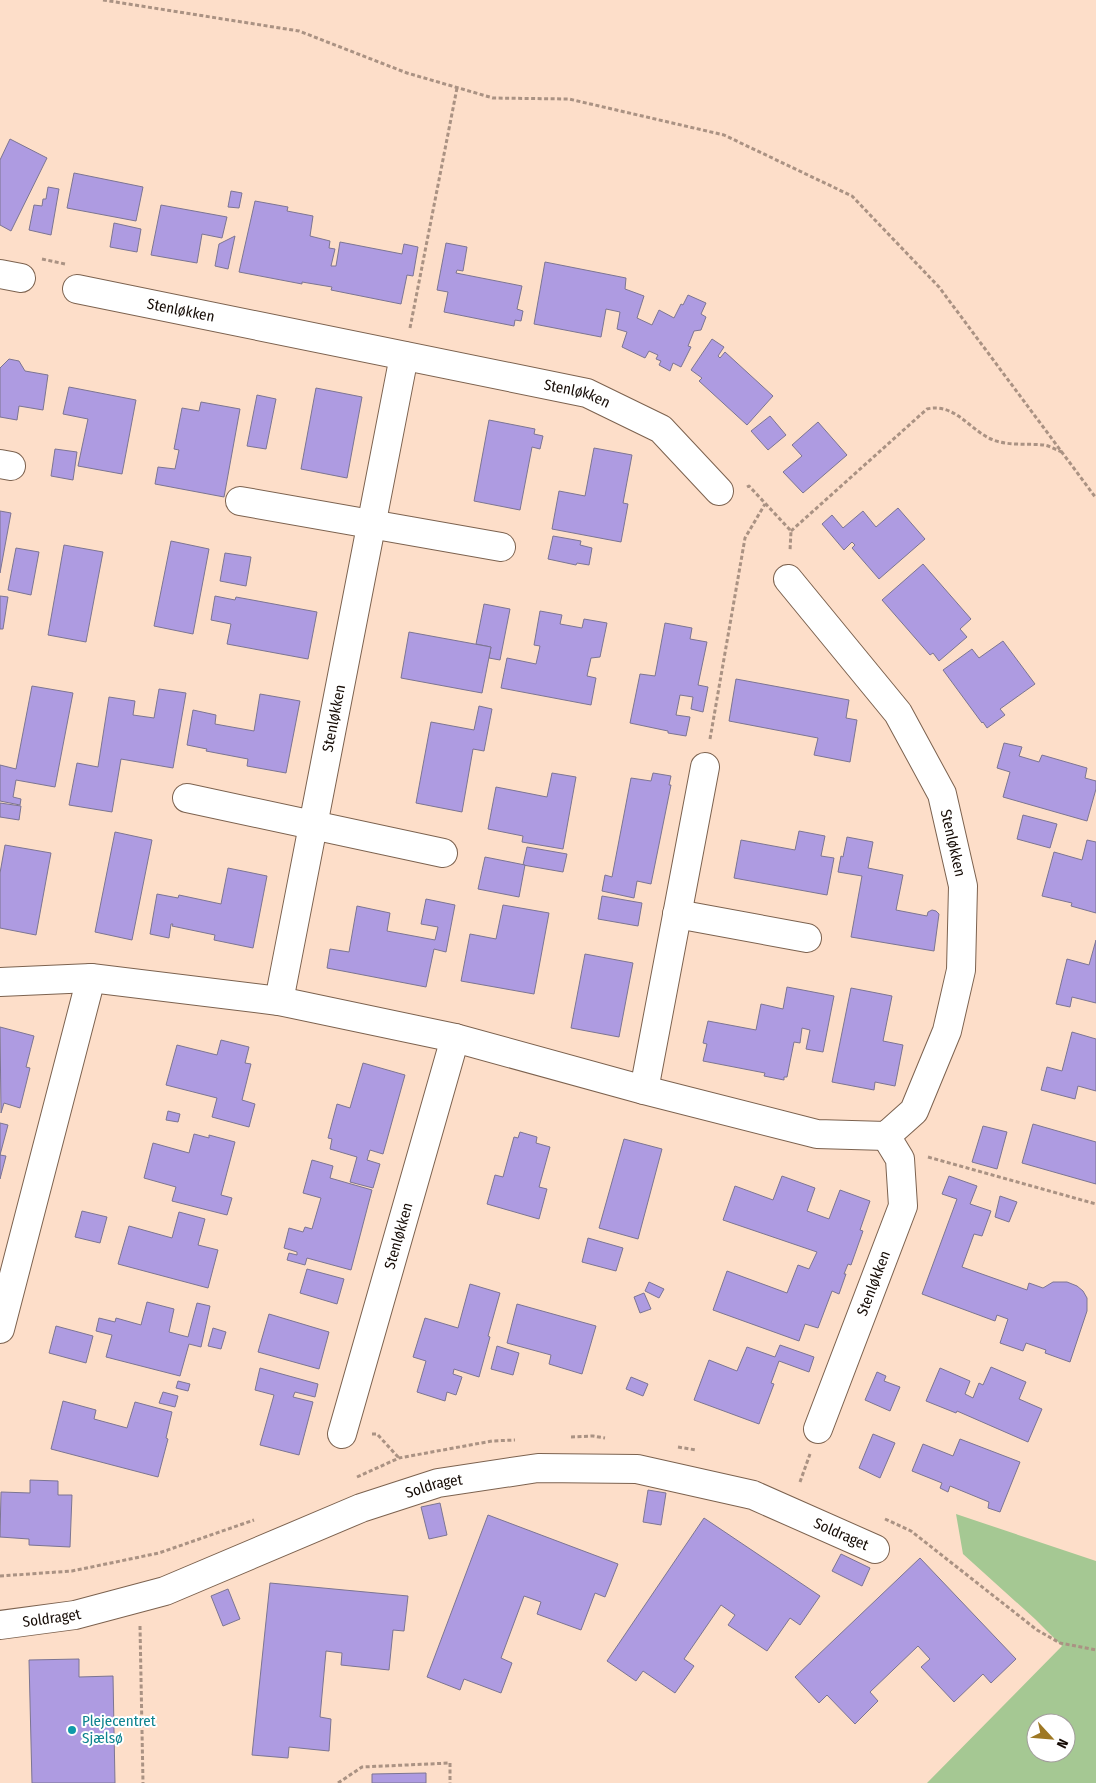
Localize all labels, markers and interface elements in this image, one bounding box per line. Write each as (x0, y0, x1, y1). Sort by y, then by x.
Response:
street label: Stenløkken (146, 295, 216, 326)
street label: Stenløkken (542, 375, 613, 412)
street label: Stenløkken (318, 683, 349, 754)
street label: Stenløkken (937, 808, 969, 878)
street label: Stenløkken (380, 1201, 417, 1271)
street label: Stenløkken (853, 1248, 894, 1318)
street label: Soldraget (403, 1470, 464, 1502)
street label: Soldraget (811, 1514, 872, 1554)
street label: Soldraget (21, 1605, 83, 1631)
place label: Plejecentret Sjælsø (82, 1712, 156, 1747)
north arrow (1026, 1713, 1076, 1763)
marker: Plejecentret Sjælsø (66, 1724, 78, 1736)
text: N (1053, 1736, 1072, 1751)

